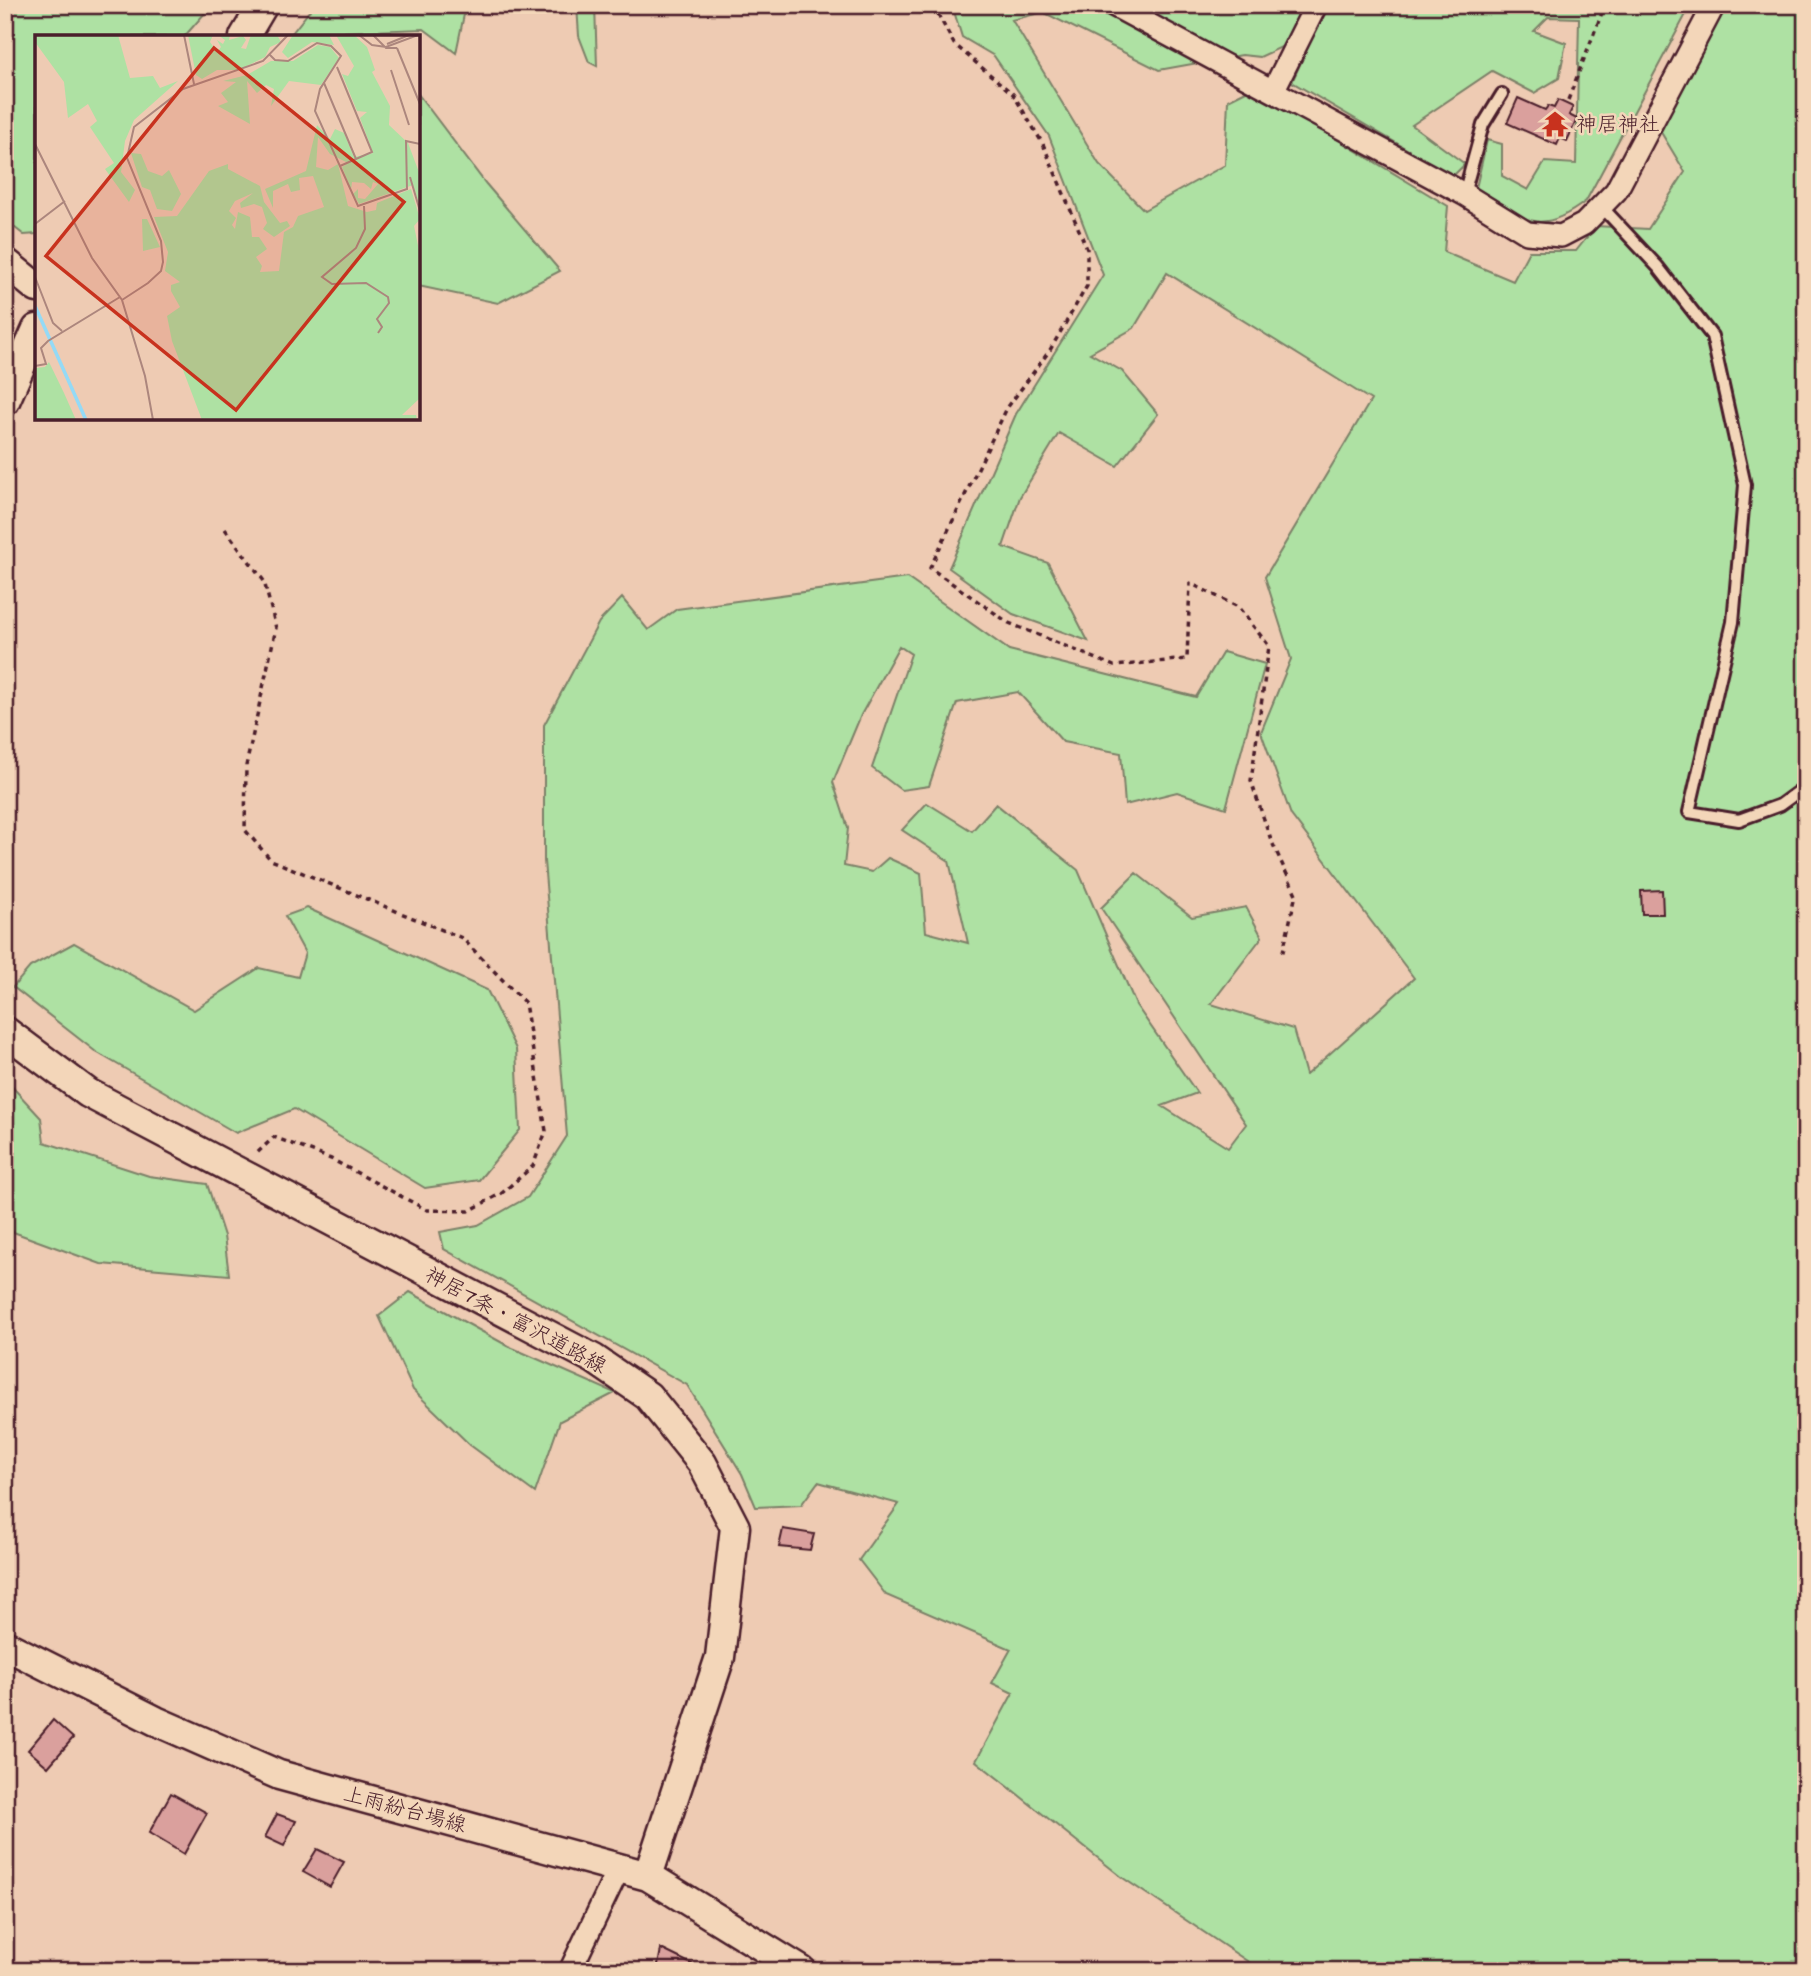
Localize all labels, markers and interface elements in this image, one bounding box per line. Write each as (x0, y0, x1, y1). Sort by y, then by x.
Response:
inset map (35, 35, 420, 420)
temple icon: 神居神社 (1540, 109, 1570, 139)
place label: 神居神社 (1576, 110, 1660, 139)
street label: 神居7条・富沢道路線 (420, 1260, 612, 1381)
street label: 上雨紛台場線 (340, 1779, 469, 1840)

